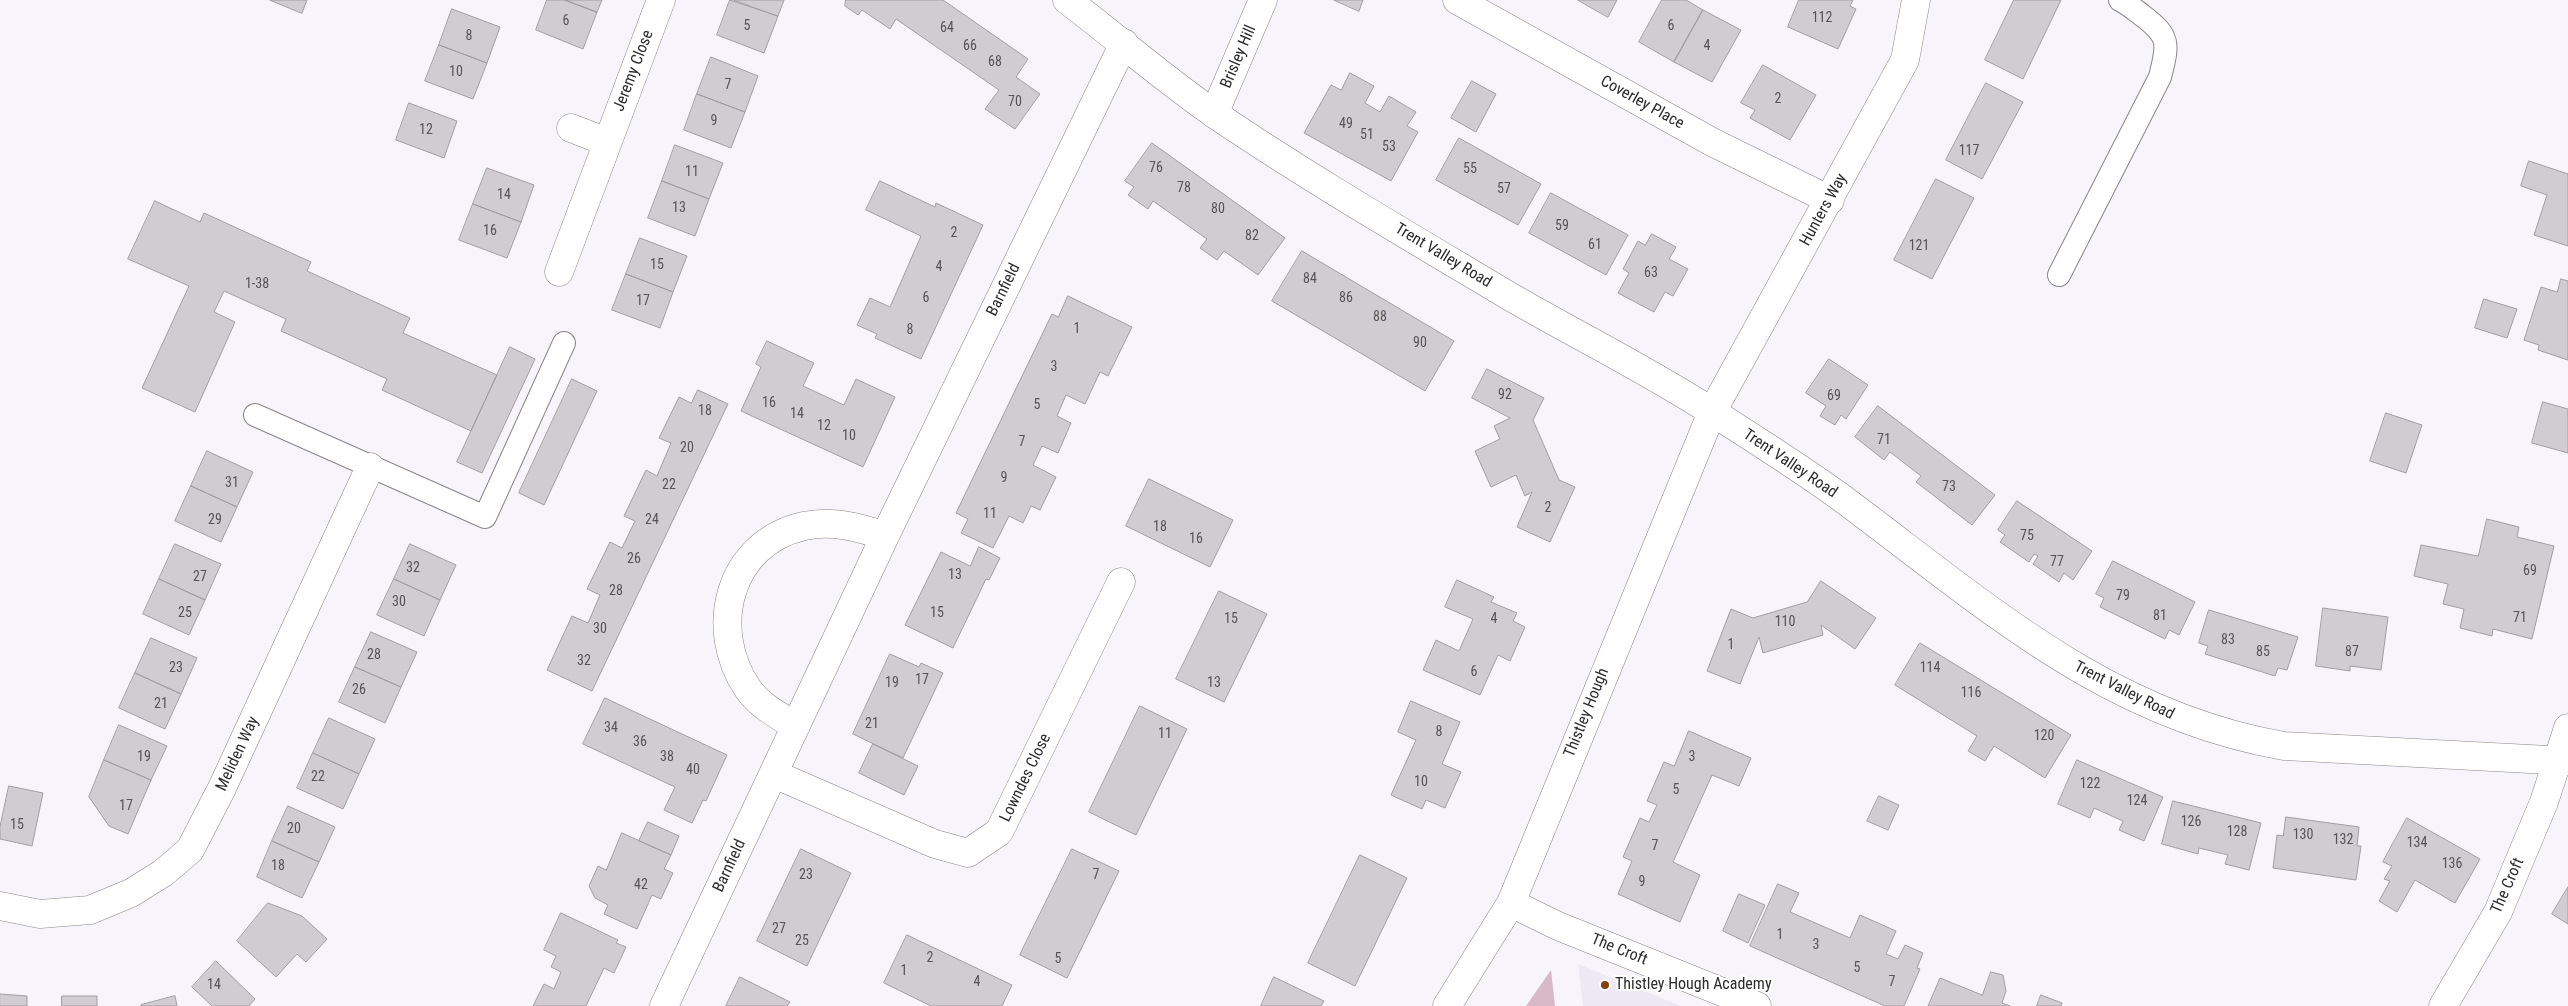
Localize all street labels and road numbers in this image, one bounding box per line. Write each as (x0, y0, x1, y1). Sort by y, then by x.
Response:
street label: Brisley Hill (1217, 22, 1261, 92)
street label: Jeremy Close (610, 28, 658, 114)
street label: Coverley Place (1597, 72, 1687, 134)
street label: Hunters Way (1796, 171, 1852, 249)
street label: Trent Valley Road (1391, 220, 1495, 292)
street label: Barnfield (983, 261, 1025, 319)
street label: Trent Valley Road (1739, 425, 1841, 503)
street label: Trent Valley Road (2071, 658, 2177, 724)
street label: Thistley Hough (1560, 666, 1614, 760)
street label: Meliden Way (212, 714, 264, 794)
street label: Lowndes Close (996, 731, 1056, 825)
street label: Barnfield (709, 837, 751, 895)
street label: The Croft (2487, 855, 2529, 917)
street label: The Croft (1588, 930, 1650, 970)

